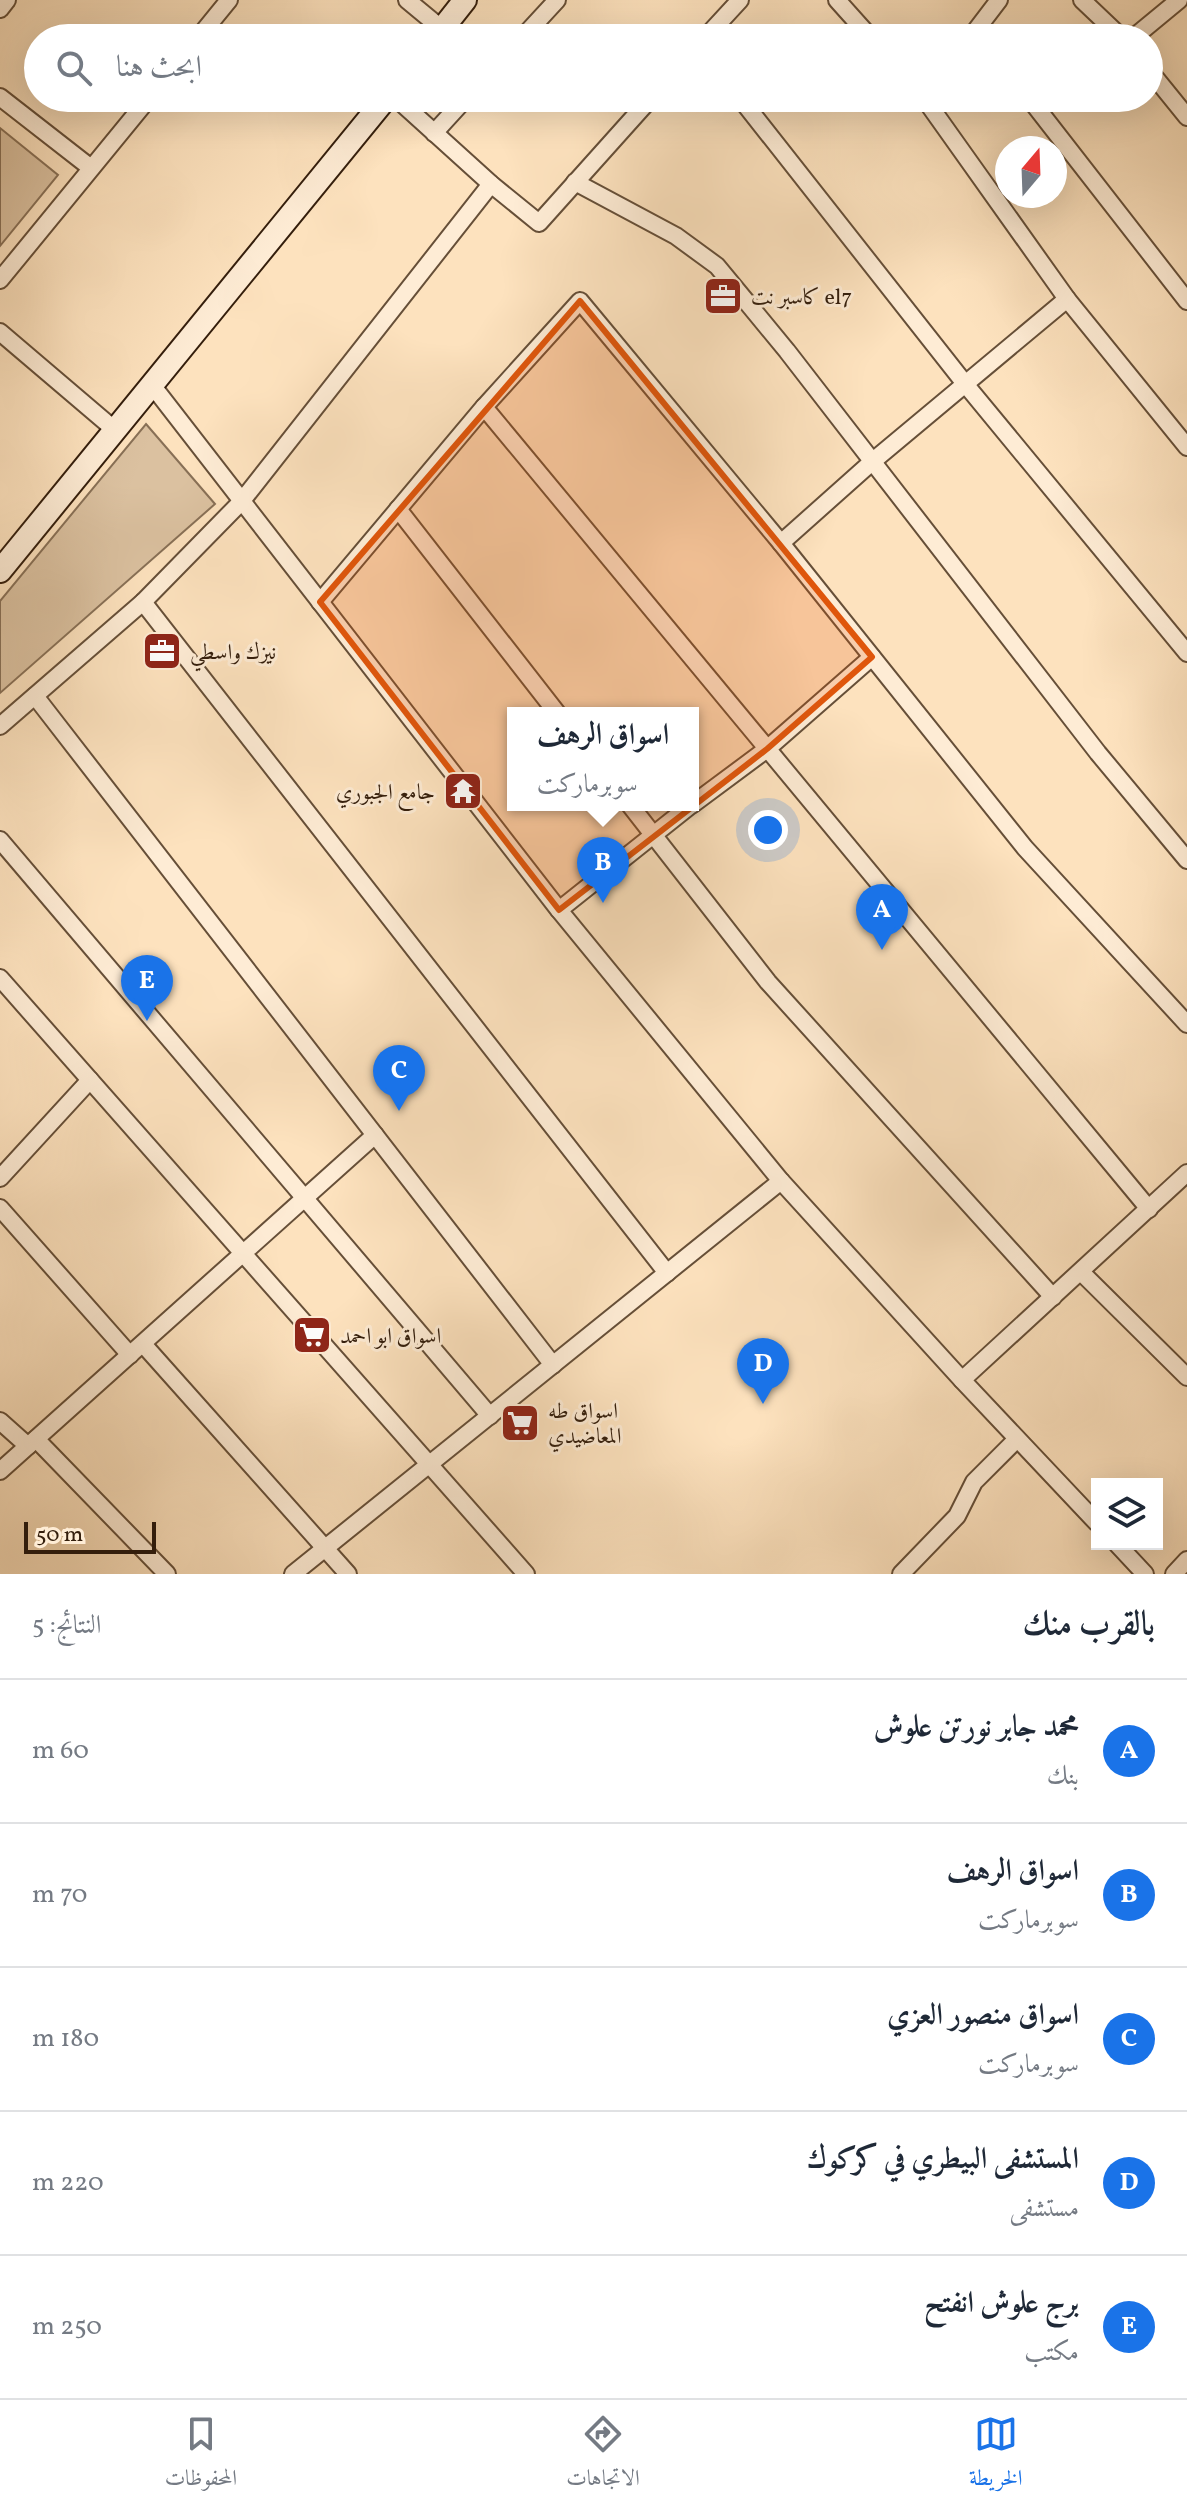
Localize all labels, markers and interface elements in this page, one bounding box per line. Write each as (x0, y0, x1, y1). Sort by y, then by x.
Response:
search box (24, 24, 1163, 112)
icon: search (52, 46, 96, 90)
text: ابحث هنا (116, 47, 202, 89)
north arrow (995, 136, 1067, 208)
office icon: كاسبر نت el7 (702, 275, 744, 317)
place label: كاسبر نت el7 (751, 283, 852, 314)
office icon: نيزك واسطي (141, 630, 183, 672)
place label: نيزك واسطي (190, 638, 276, 672)
popup (507, 707, 699, 811)
text: اسواق الرهف (537, 715, 669, 757)
text: سوبرماركت (537, 767, 638, 803)
temple icon: جامع الجبوري (442, 770, 484, 812)
place label: جامع الجبوري (336, 778, 435, 811)
your location (748, 810, 788, 850)
pin: B (577, 837, 629, 903)
pin: A (856, 884, 908, 950)
pin: E (121, 955, 173, 1021)
pin: C (373, 1045, 425, 1111)
supermarket icon: اسواق ابو احمد (291, 1314, 333, 1356)
place label: اسواق ابو احمد (340, 1322, 441, 1353)
pin: D (737, 1338, 789, 1404)
place label: اسواق طه المعاضيدي (548, 1397, 622, 1453)
supermarket icon: اسواق طه المعاضيدي (499, 1402, 541, 1444)
map controls (1091, 1478, 1163, 1550)
button: layers (1091, 1478, 1163, 1550)
scale bar (24, 1518, 156, 1554)
text: 50 m (36, 1520, 83, 1551)
text: بالقرب منك (1023, 1602, 1155, 1649)
text: النتائج: 5 (32, 1608, 102, 1644)
text: محمد جابر نورتن علوش (873, 1707, 1079, 1749)
text: 60 m (32, 1733, 89, 1769)
text: A (1120, 1733, 1138, 1769)
text: بنك (1047, 1759, 1079, 1795)
text: اسواق الرهف (947, 1851, 1079, 1893)
text: 70 m (32, 1877, 87, 1913)
text: B (1120, 1877, 1138, 1913)
text: سوبرماركت (978, 1903, 1079, 1939)
text: اسواق منصور العزي (887, 1995, 1079, 2037)
text: 180 m (32, 2021, 99, 2057)
text: C (1121, 2021, 1137, 2057)
text: سوبرماركت (978, 2047, 1079, 2083)
text: المستشفى البيطري في كركوك (807, 2139, 1079, 2181)
text: 220 m (32, 2165, 104, 2201)
text: D (1119, 2165, 1139, 2201)
text: مستشفى (1010, 2191, 1079, 2227)
text: برج علوش انفتح (924, 2283, 1079, 2325)
text: 250 m (32, 2309, 102, 2345)
text: E (1121, 2309, 1137, 2345)
text: مكتب (1024, 2335, 1079, 2371)
tab: المحفوظات (165, 2412, 237, 2499)
tab: الاتجاهات (566, 2412, 640, 2499)
tab: الخريطة (969, 2412, 1022, 2499)

